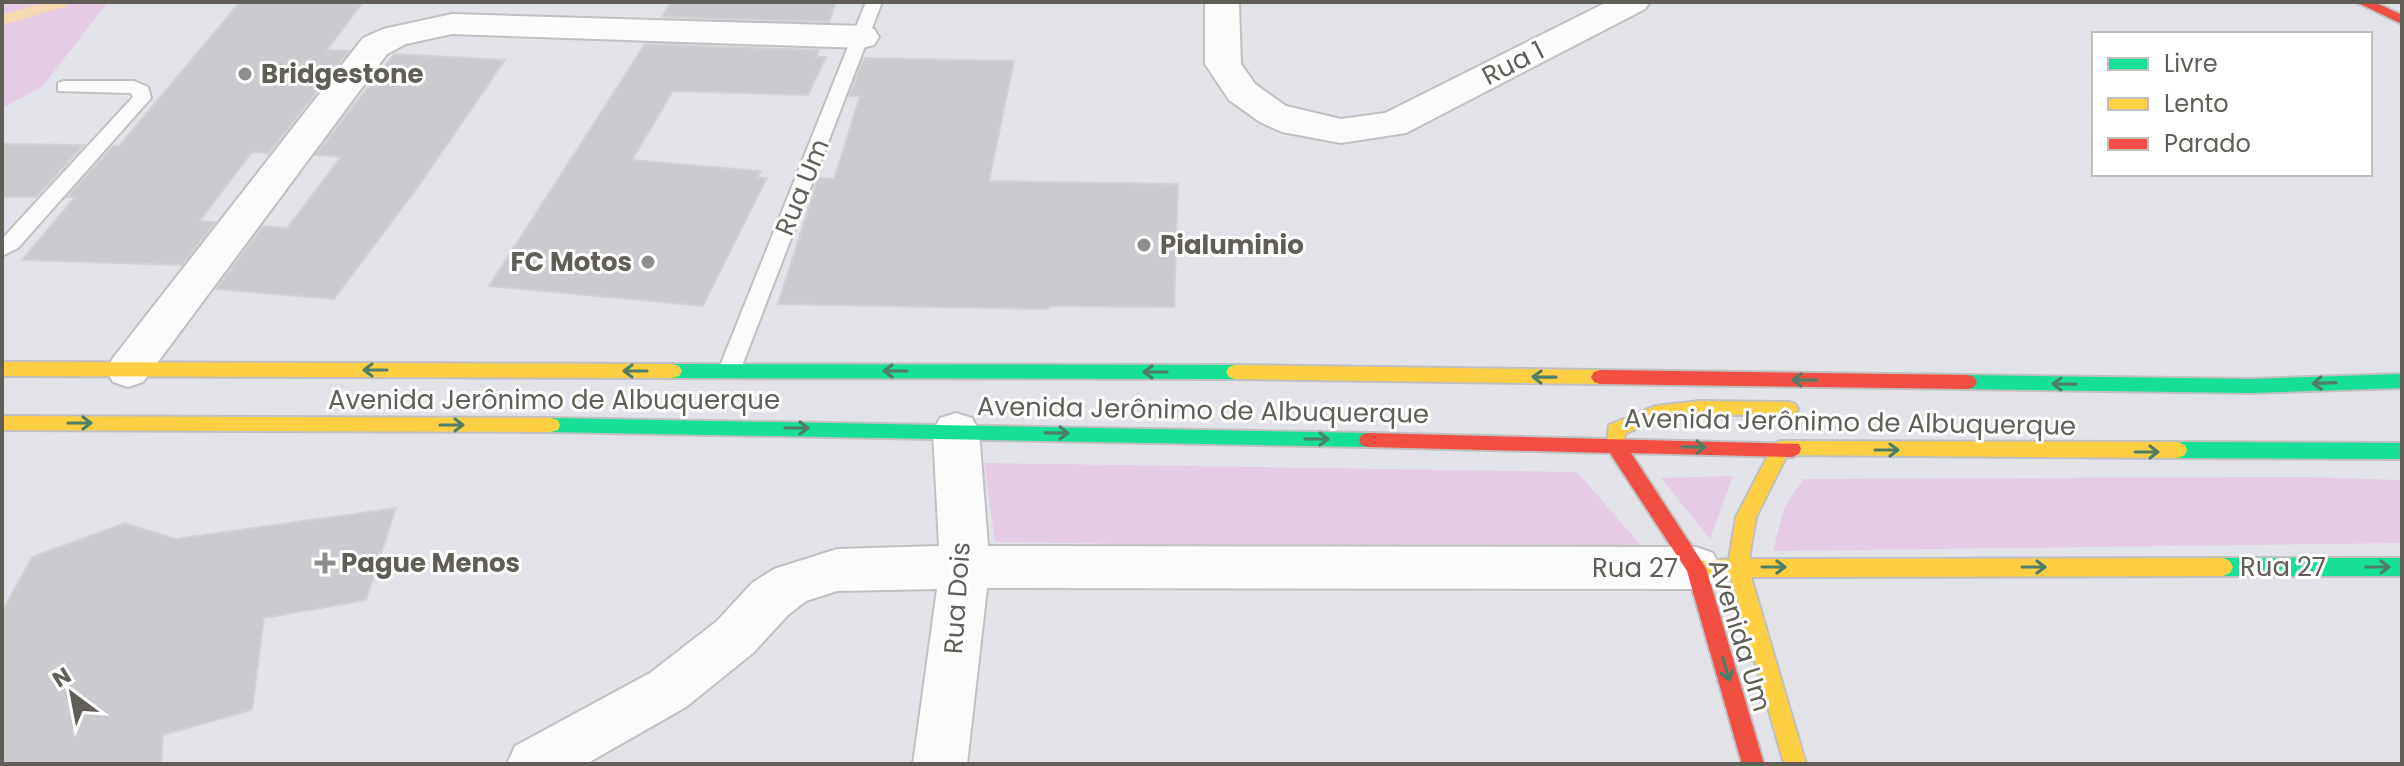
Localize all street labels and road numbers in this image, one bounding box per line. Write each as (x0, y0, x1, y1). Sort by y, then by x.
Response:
street label: Rua 1 (1476, 32, 1550, 94)
street label: Rua Um (766, 133, 838, 241)
street label: Avenida Jerônimo de Albuquerque (328, 382, 780, 418)
street label: Avenida Jerônimo de Albuquerque (977, 388, 1429, 432)
street label: Avenida Jerônimo de Albuquerque (1624, 400, 2076, 444)
street label: Rua Dois (935, 541, 979, 655)
street label: Rua 27 (2240, 549, 2326, 585)
street label: Rua 27 (1592, 550, 1678, 586)
street label: Avenida Um (1700, 554, 1780, 716)

